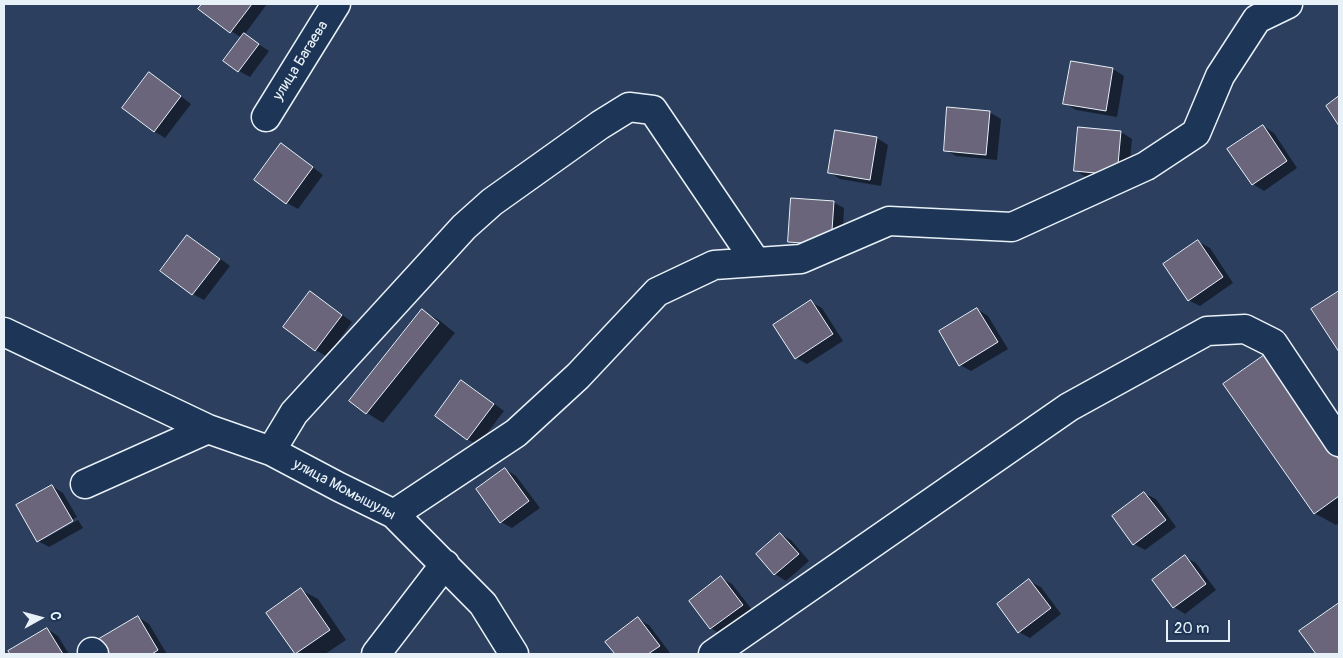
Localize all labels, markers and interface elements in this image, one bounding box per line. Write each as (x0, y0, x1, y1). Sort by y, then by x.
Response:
street label: улица Багаева (269, 18, 333, 104)
street label: улица Момышулы (290, 455, 398, 525)
north arrow (15, 593, 65, 643)
scale bar (1168, 610, 1232, 642)
text: С (46, 611, 64, 621)
text: 20 m (1174, 619, 1209, 638)

